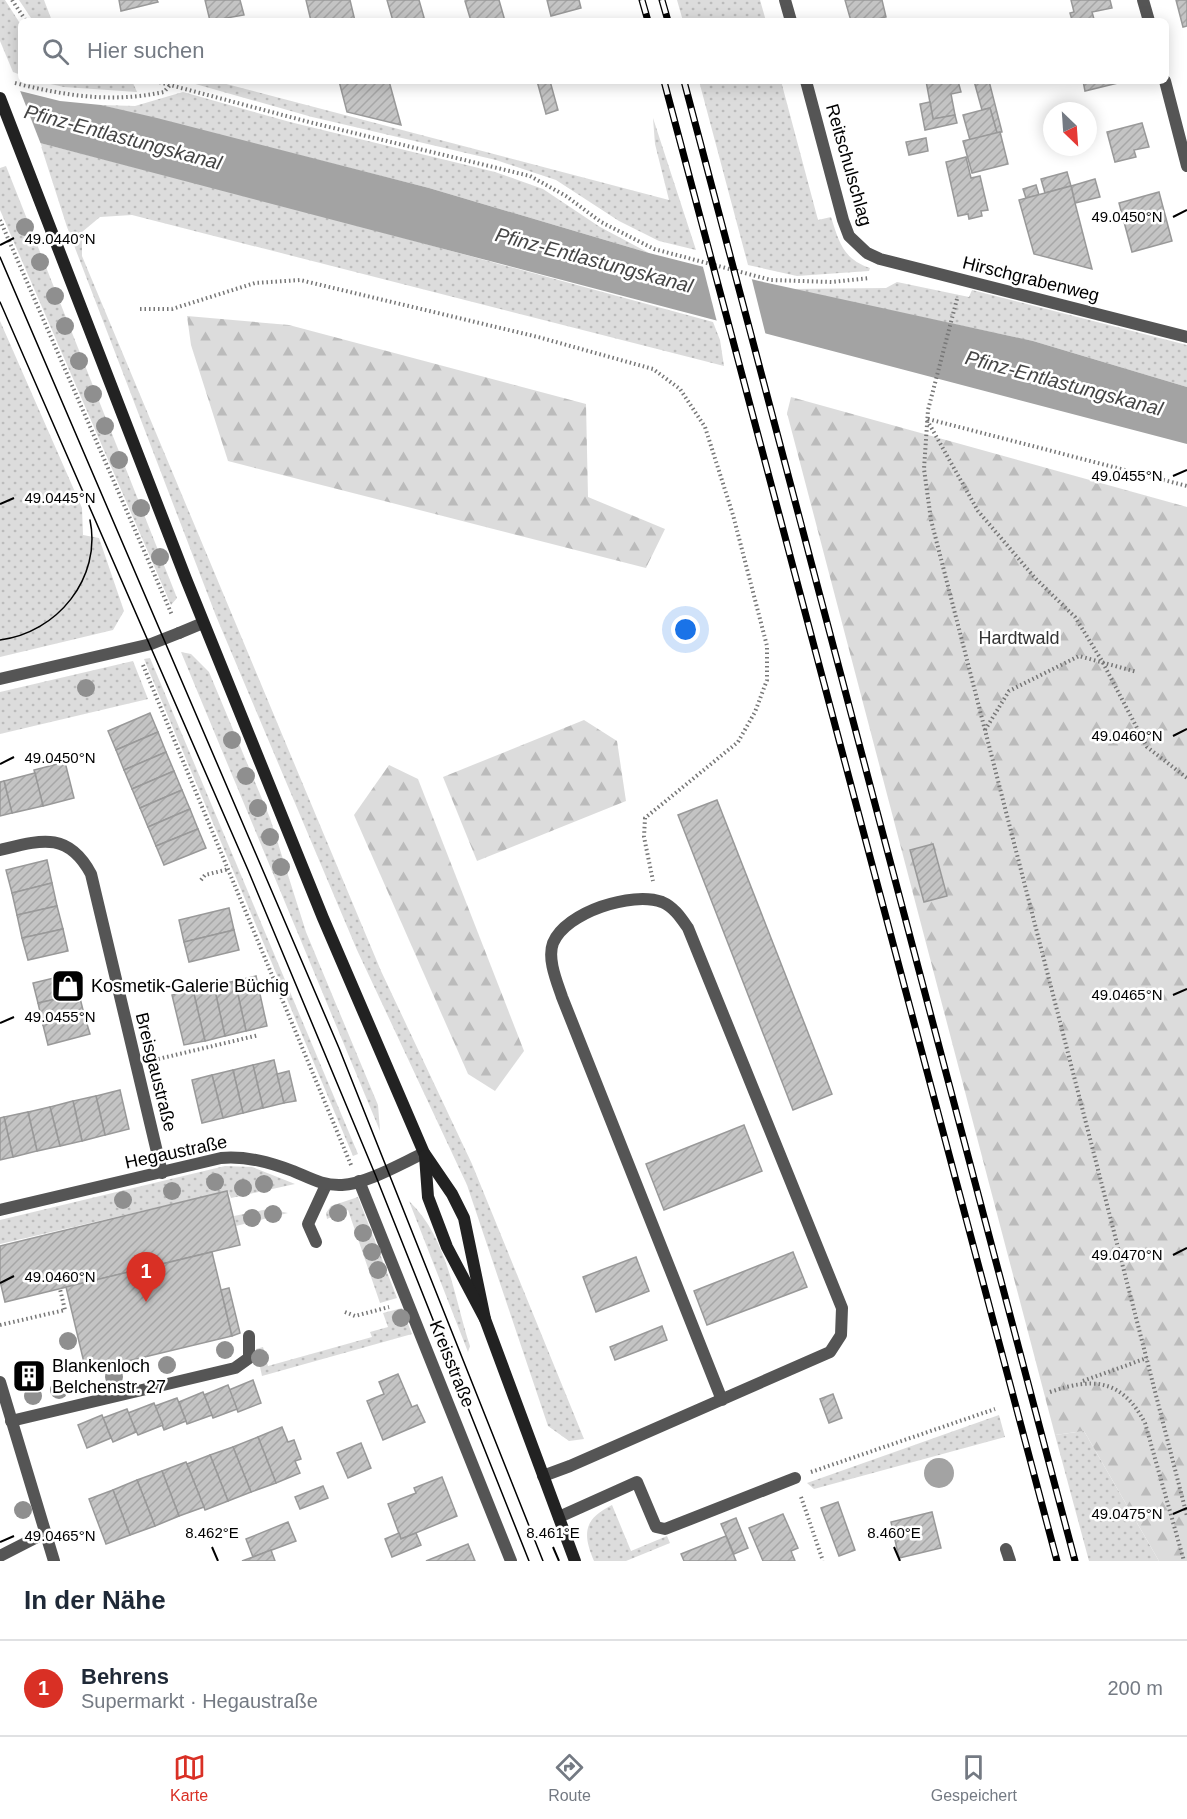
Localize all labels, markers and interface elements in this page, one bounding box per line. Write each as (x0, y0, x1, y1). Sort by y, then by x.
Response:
search box (18, 18, 1169, 84)
icon: search (39, 35, 72, 68)
text: Hier suchen (87, 38, 204, 63)
water label: Pfinz-Entlastungskanal (22, 100, 225, 174)
street label: Reitschulschlag (822, 102, 876, 228)
north arrow (1043, 102, 1097, 156)
text: 49.0450°N (1091, 208, 1163, 225)
water label: Pfinz-Entlastungskanal (493, 223, 696, 297)
text: 49.0440°N (24, 230, 96, 247)
street label: Hirschgrabenweg (961, 252, 1101, 306)
water label: Pfinz-Entlastungskanal (963, 346, 1166, 420)
text: 49.0455°N (1091, 467, 1163, 484)
text: 49.0445°N (24, 489, 96, 506)
your location (671, 615, 700, 644)
park label: Hardtwald (978, 628, 1060, 648)
text: 49.0460°N (1091, 727, 1163, 744)
text: 49.0450°N (24, 749, 96, 766)
shop icon: Kosmetik-Galerie Büchig (50, 968, 86, 1004)
place label: Kosmetik-Galerie Büchig (91, 976, 289, 996)
text: 49.0465°N (1091, 986, 1163, 1003)
text: 49.0455°N (24, 1008, 96, 1025)
street label: Breisgaustraße (132, 1010, 180, 1134)
street label: Hegaustraße (123, 1131, 229, 1173)
text: 49.0470°N (1091, 1246, 1163, 1263)
pin: 1 (126, 1252, 166, 1302)
text: 49.0460°N (24, 1268, 96, 1285)
street label: Kreisstraße (425, 1318, 479, 1410)
place label: Blankenloch Belchenstr. 27 (52, 1356, 166, 1397)
building icon: Blankenloch Belchenstr. 27 (11, 1358, 47, 1394)
text: 49.0475°N (1091, 1505, 1163, 1522)
text: 8.462°E (185, 1524, 239, 1541)
text: 8.461°E (526, 1524, 580, 1541)
text: 8.460°E (867, 1524, 921, 1541)
text: 49.0465°N (24, 1527, 96, 1544)
text: In der Nähe (24, 1585, 166, 1615)
text: Behrens (81, 1664, 169, 1689)
text: 1 (38, 1677, 49, 1699)
text: 200 m (1107, 1677, 1163, 1699)
text: Supermarkt · Hegaustraße (81, 1690, 318, 1712)
tab: Karte (170, 1751, 208, 1805)
tab: Route (548, 1751, 591, 1805)
tab: Gespeichert (931, 1751, 1017, 1805)

